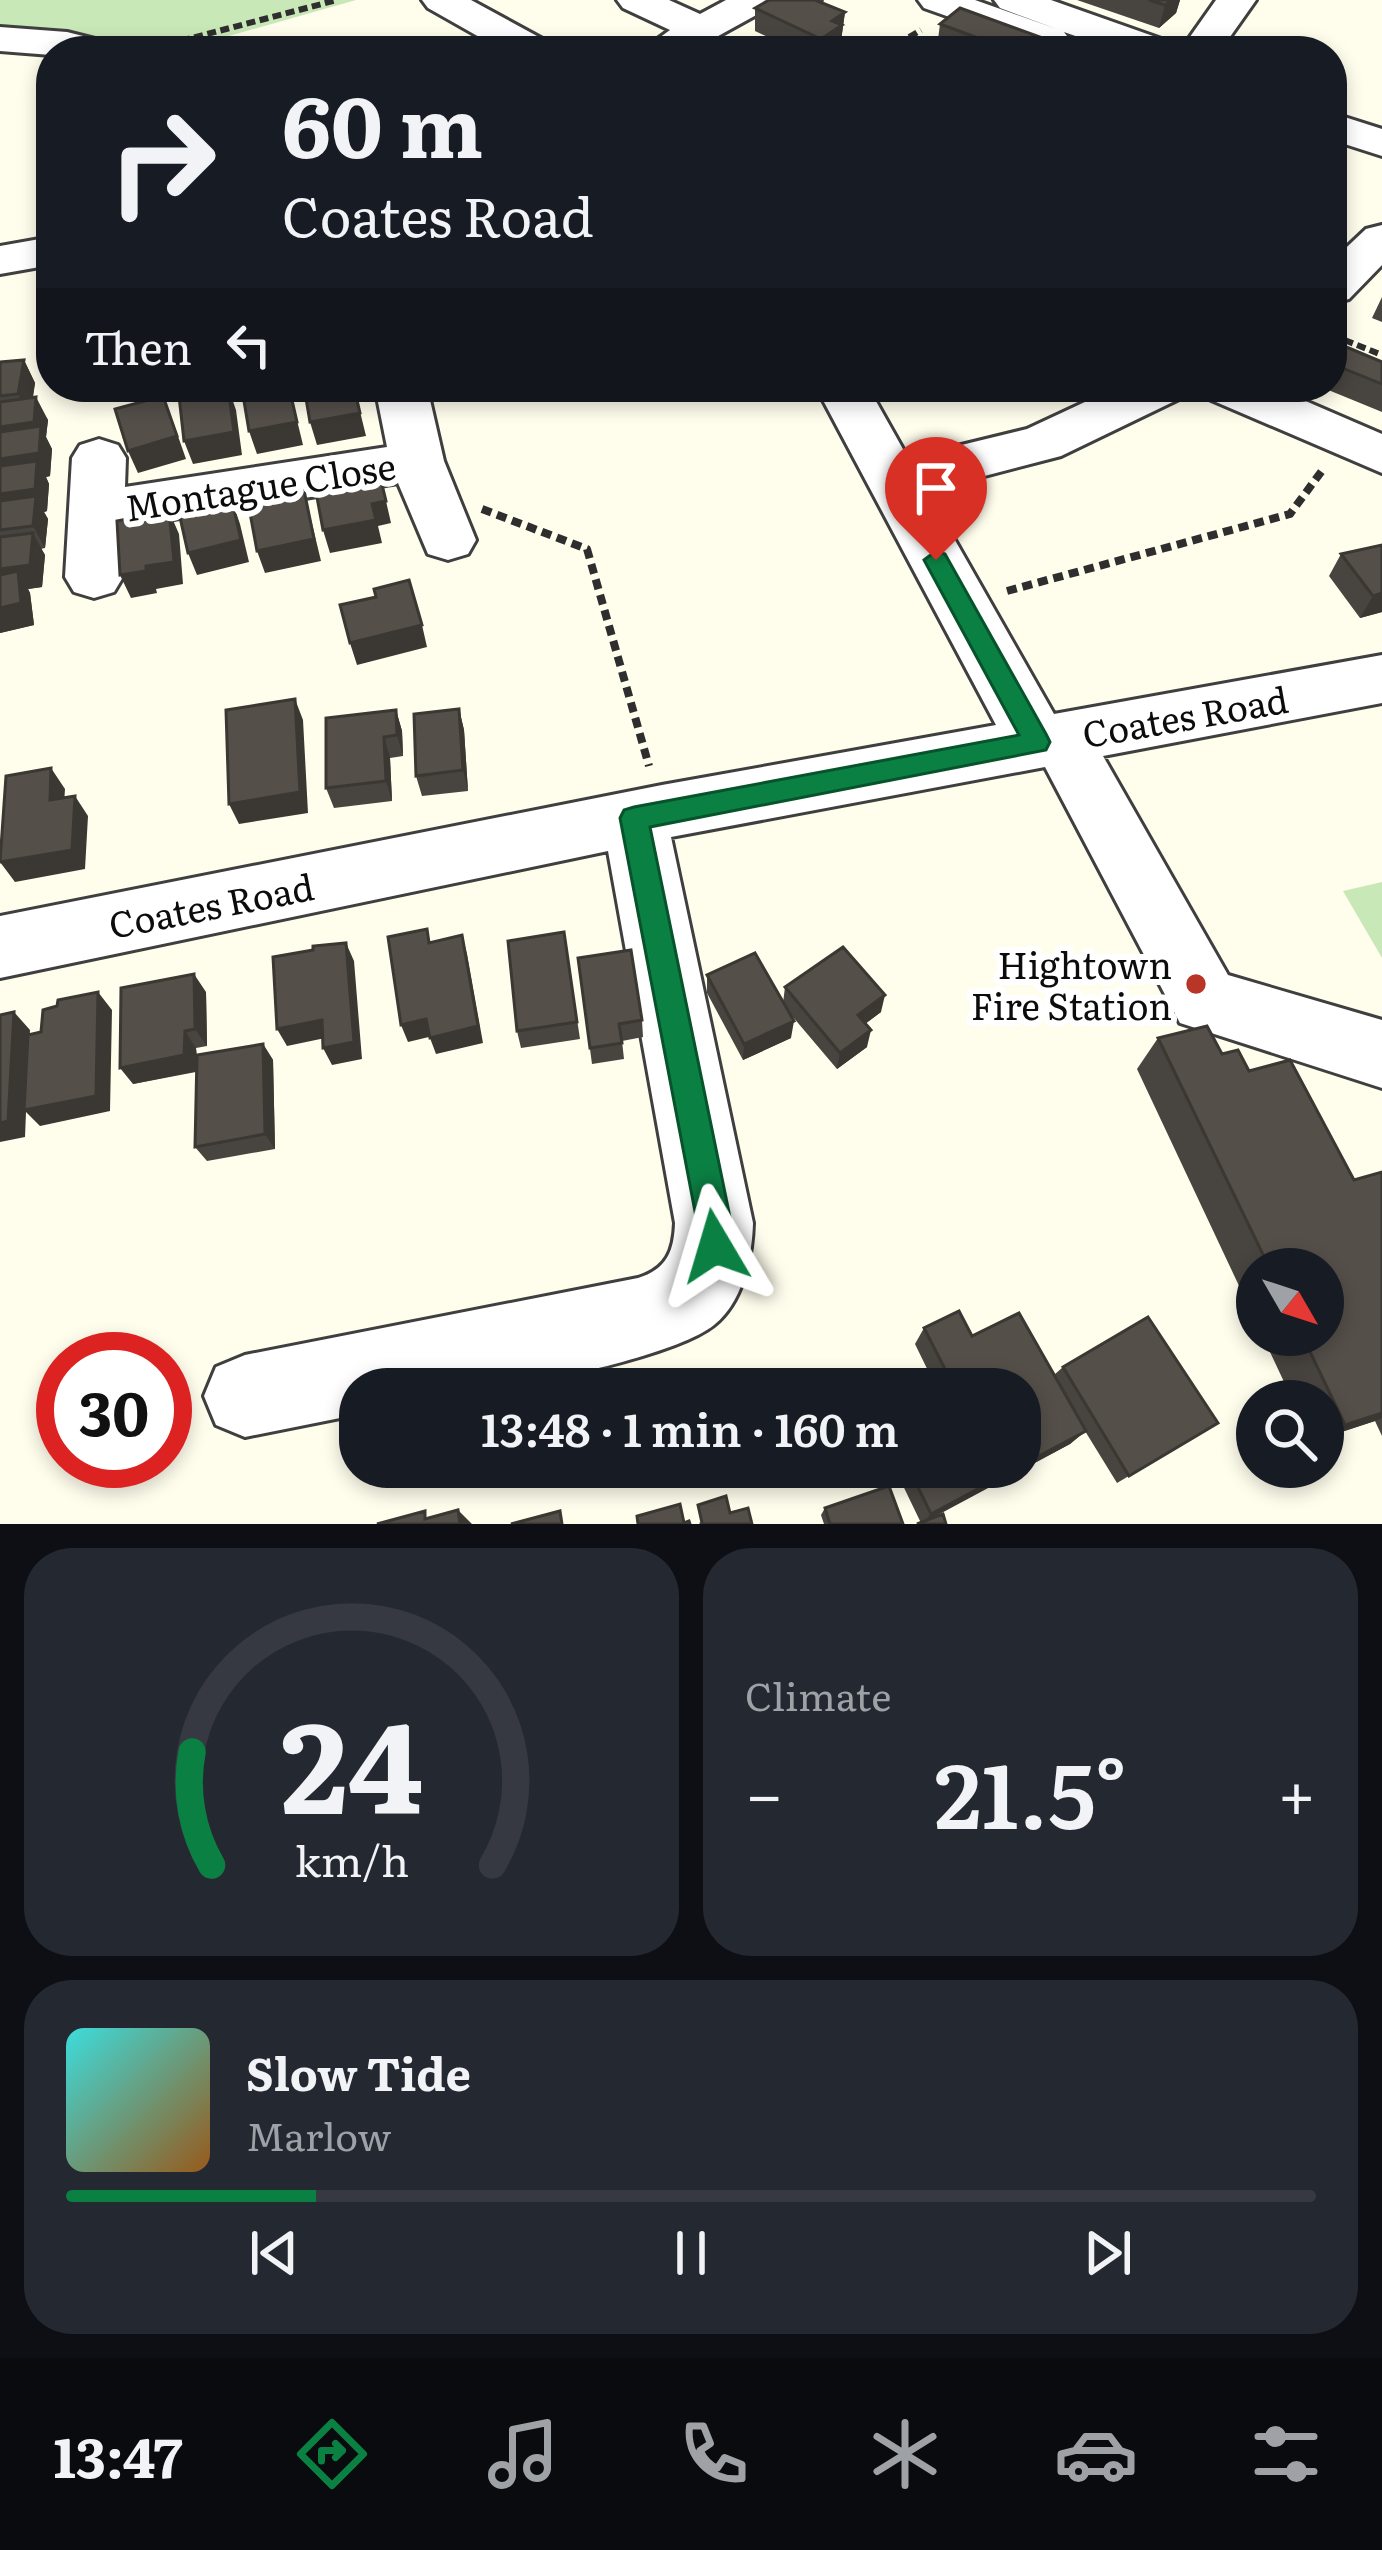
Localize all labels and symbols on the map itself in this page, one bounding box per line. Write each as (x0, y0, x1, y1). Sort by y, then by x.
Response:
street label: Montague Close (121, 437, 399, 533)
pin (885, 437, 987, 560)
street label: Coates Road (1078, 671, 1292, 759)
street label: Coates Road (104, 858, 318, 950)
place label: Hightown Fire Station (971, 937, 1172, 1031)
marker: Hightown Fire Station (1183, 971, 1209, 997)
position arrow (652, 1183, 778, 1309)
north arrow (1236, 1248, 1344, 1356)
speed limit sign: 30 (36, 1332, 192, 1488)

